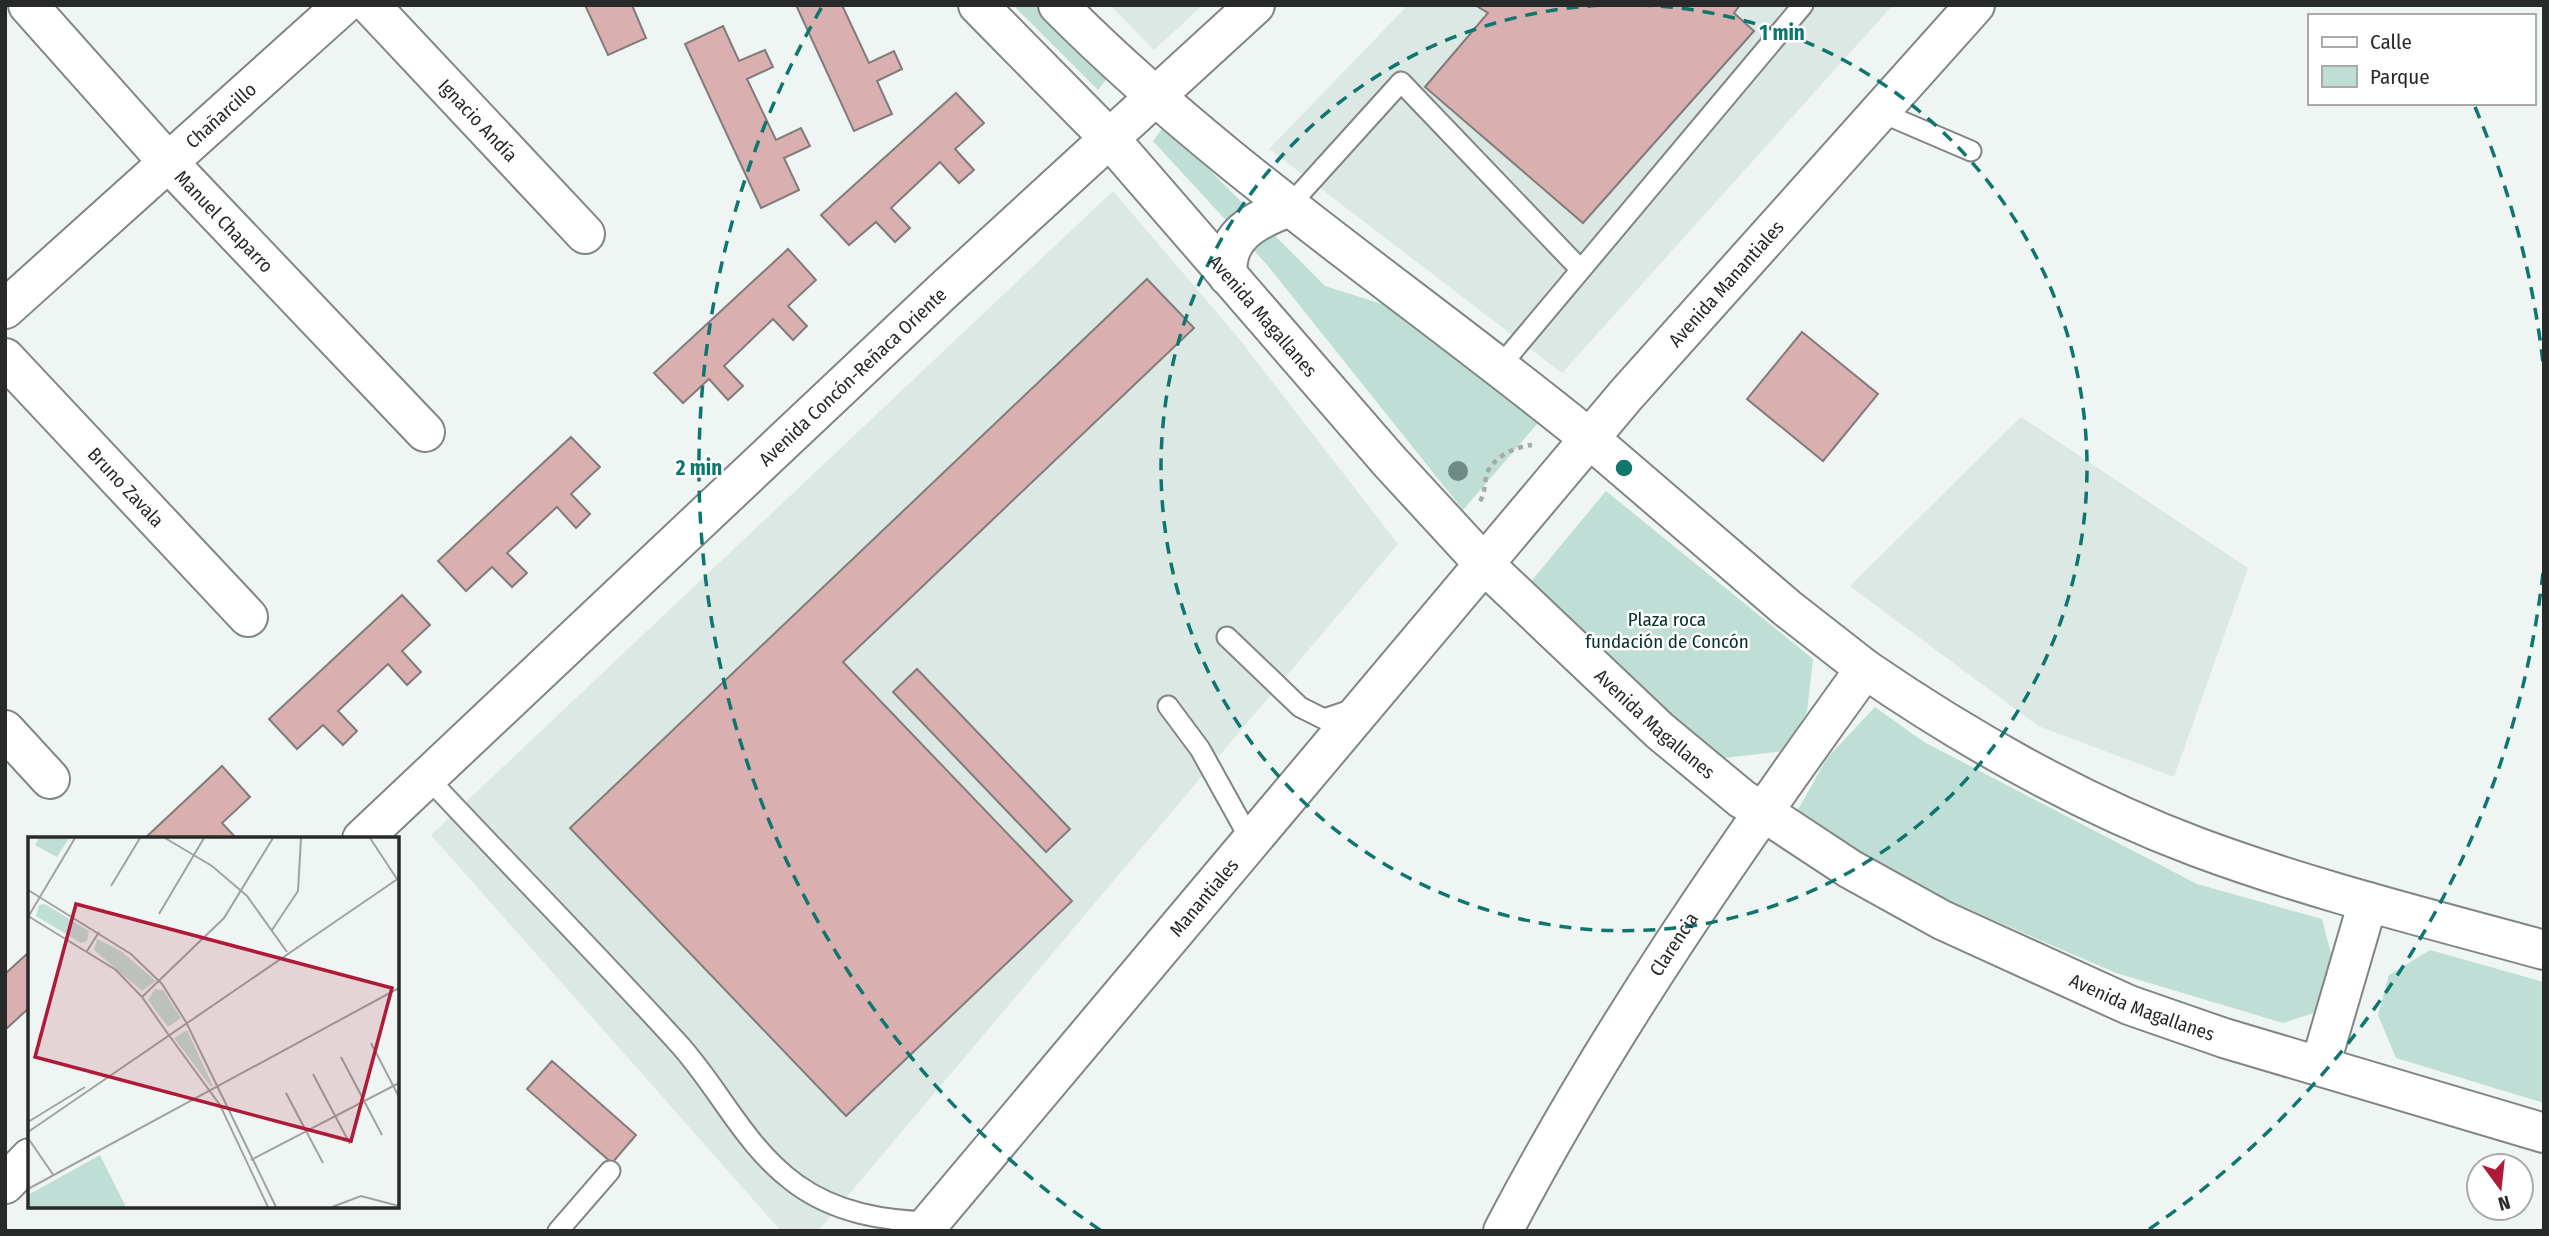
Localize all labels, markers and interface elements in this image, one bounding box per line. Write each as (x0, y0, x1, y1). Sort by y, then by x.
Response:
legend (2308, 14, 2535, 105)
text: 1 min (1759, 20, 1805, 46)
text: Calle (2370, 29, 2412, 55)
text: Parque (2370, 64, 2430, 90)
street label: Ignacio Andía (434, 74, 523, 166)
street label: Chañarcillo (181, 77, 261, 153)
street label: Manuel Chaparro (170, 165, 278, 277)
street label: Avenida Manantiales (1663, 216, 1788, 351)
street label: Avenida Magallanes (1204, 250, 1322, 381)
street label: Avenida Concón-Reñaca Oriente (754, 283, 951, 470)
street label: Bruno Zavala (83, 442, 169, 532)
text: 2 min (675, 455, 722, 481)
centre of rings (1612, 456, 1636, 480)
park label: Plaza roca fundación de Concón (1585, 608, 1749, 653)
street label: Avenida Magallanes (1590, 664, 1720, 783)
inset map (28, 837, 399, 1208)
street label: Manantiales (1164, 854, 1243, 941)
street label: Clarencia (1644, 908, 1703, 980)
street label: Avenida Magallanes (2066, 968, 2218, 1045)
north arrow (2465, 1152, 2535, 1222)
text: N (2496, 1190, 2513, 1216)

